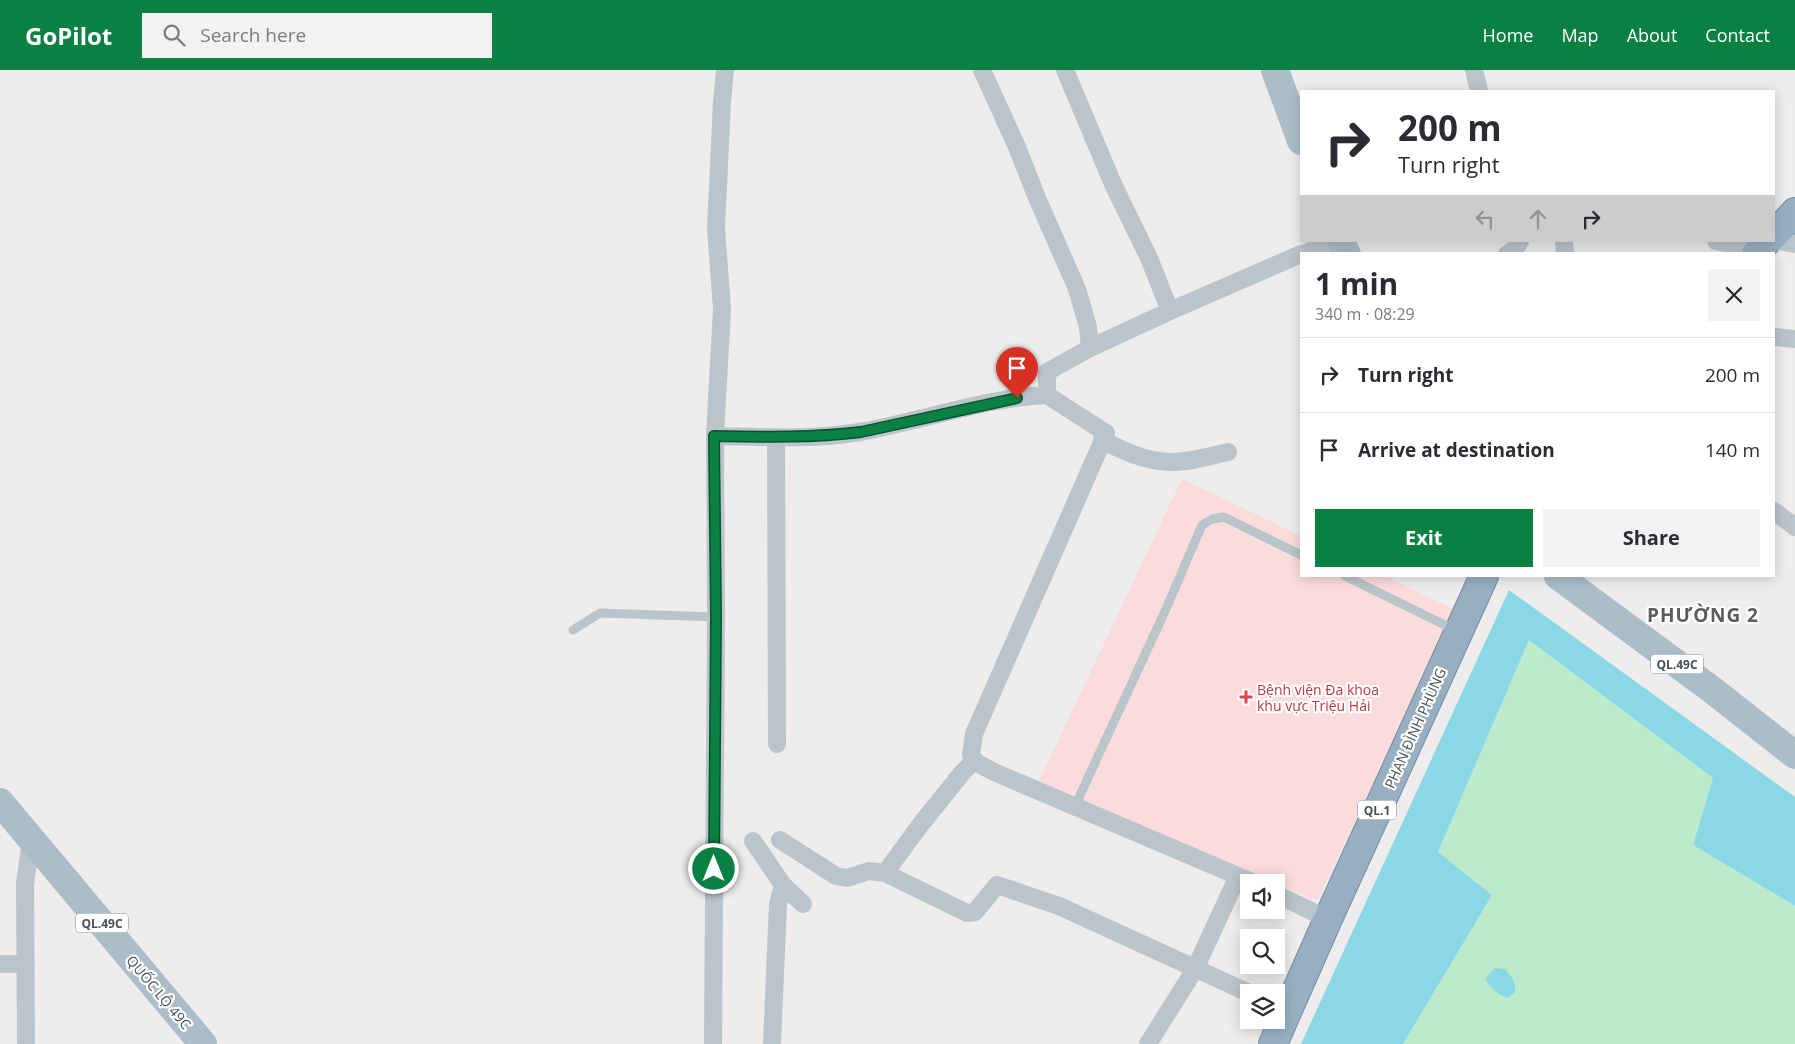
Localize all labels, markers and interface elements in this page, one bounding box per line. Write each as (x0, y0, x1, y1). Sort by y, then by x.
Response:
search box (142, 13, 492, 58)
text: GoPilot (25, 19, 112, 52)
icon: search (160, 21, 188, 49)
text: Search here (200, 22, 306, 48)
text: Home (1483, 23, 1533, 47)
text: Map (1561, 23, 1599, 47)
text: About (1627, 23, 1677, 47)
text: Contact (1705, 23, 1770, 47)
text: 200 m (1398, 104, 1502, 151)
icon: right (1315, 110, 1380, 175)
text: Turn right (1398, 149, 1500, 179)
icon: left (1471, 205, 1499, 233)
icon: ahead (1524, 205, 1552, 233)
icon: right (1577, 205, 1605, 233)
text: 1 min (1315, 263, 1398, 304)
button: close (1708, 269, 1760, 321)
text: 340 m · 08:29 (1315, 303, 1415, 325)
pin (996, 347, 1038, 398)
icon: arrive (1003, 354, 1031, 382)
icon: right (1315, 361, 1343, 389)
text: Turn right (1358, 362, 1453, 388)
text: 200 m (1705, 362, 1760, 388)
icon: arrive (1315, 436, 1343, 464)
text: Arrive at destination (1358, 437, 1555, 463)
text: 140 m (1705, 437, 1760, 463)
button: Exit (1315, 509, 1533, 567)
button: Share (1543, 509, 1760, 567)
district label: PHƯỜNG 2 (1647, 602, 1759, 628)
road number: QL.49C (1651, 654, 1703, 674)
street label: PHAN ĐÌNH PHÙNG (1380, 665, 1450, 791)
place label: Bệnh viện Đa khoa khu vực Triệu Hải (1257, 680, 1379, 715)
marker: Bệnh viện Đa khoa khu vực Triệu Hải (1239, 690, 1253, 704)
road number: QL.1 (1358, 800, 1396, 820)
position arrow (687, 842, 739, 894)
map controls (1240, 874, 1285, 1029)
button: sound (1240, 874, 1285, 919)
road number: QL.49C (76, 914, 128, 932)
button: search (1240, 929, 1285, 974)
street label: QUỐC LỘ 49C (122, 951, 196, 1033)
button: layers (1240, 984, 1285, 1029)

